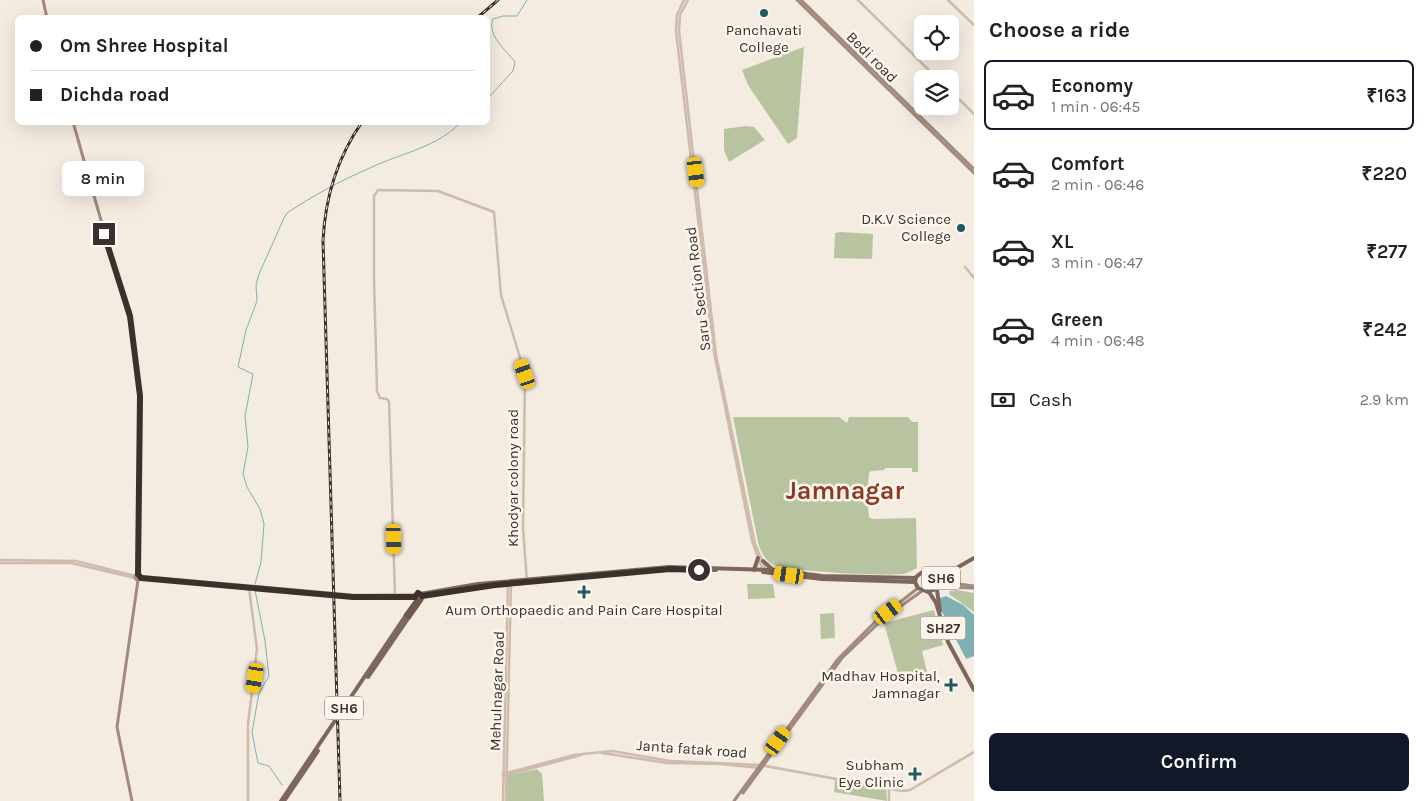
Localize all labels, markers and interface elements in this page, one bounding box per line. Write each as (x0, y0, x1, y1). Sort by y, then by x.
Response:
marker: Panchavati College (758, 7, 770, 19)
map controls (914, 15, 959, 115)
button: locate (914, 15, 959, 60)
text: Choose a ride (989, 17, 1130, 43)
place label: Panchavati College (726, 21, 802, 56)
street label: Bedi road (843, 28, 901, 86)
text: Om Shree Hospital (60, 35, 229, 57)
button: layers (914, 70, 959, 115)
icon: car (991, 73, 1036, 118)
text: Economy (1051, 75, 1133, 97)
text: Dichda road (60, 84, 170, 106)
text: ₹163 (1366, 85, 1407, 107)
text: 1 min · 06:45 (1051, 97, 1140, 116)
icon: car (991, 151, 1036, 196)
text: Comfort (1051, 153, 1125, 175)
car (686, 156, 705, 188)
callout: 8 min (63, 162, 145, 196)
text: ₹220 (1362, 163, 1407, 185)
text: 8 min (81, 169, 125, 188)
text: 2 min · 06:46 (1051, 175, 1144, 194)
place label: D.K.V Science College (861, 210, 951, 245)
marker: D.K.V Science College (955, 222, 967, 234)
route end (93, 223, 115, 245)
street label: Saru Section Road (681, 226, 715, 352)
icon: car (991, 229, 1036, 274)
text: XL (1051, 231, 1073, 253)
text: ₹277 (1366, 241, 1407, 263)
text: 3 min · 06:47 (1051, 253, 1143, 272)
icon: car (991, 307, 1036, 352)
text: Green (1051, 309, 1103, 331)
text: ₹242 (1362, 319, 1407, 341)
text: 4 min · 06:48 (1051, 331, 1145, 350)
car (513, 357, 536, 391)
icon: cash (989, 386, 1017, 414)
text: Cash (1029, 389, 1073, 411)
text: 2.9 km (1360, 390, 1409, 409)
street label: Khodyar colony road (504, 409, 522, 547)
district label: Jamnagar (786, 476, 904, 505)
car (385, 524, 402, 554)
route start (688, 559, 710, 581)
car (773, 565, 804, 585)
road number: SH6 (922, 566, 960, 590)
marker: Aum Orthopaedic and Pain Care Hospital (577, 585, 591, 599)
car (871, 597, 904, 627)
place label: Aum Orthopaedic and Pain Care Hospital (445, 601, 723, 619)
road number: SH27 (920, 616, 966, 640)
street label: Mehulnagar Road (486, 631, 508, 751)
car (245, 662, 264, 694)
place label: Madhav Hospital, Jamnagar (821, 667, 941, 702)
marker: Madhav Hospital, Jamnagar (944, 678, 958, 692)
road number: SH6 (325, 696, 363, 720)
car (763, 724, 792, 758)
button: Confirm (989, 733, 1409, 791)
street label: Janta fatak road (636, 736, 748, 762)
place label: Subham Eye Clinic (838, 756, 904, 791)
marker: Subham Eye Clinic (908, 767, 922, 781)

